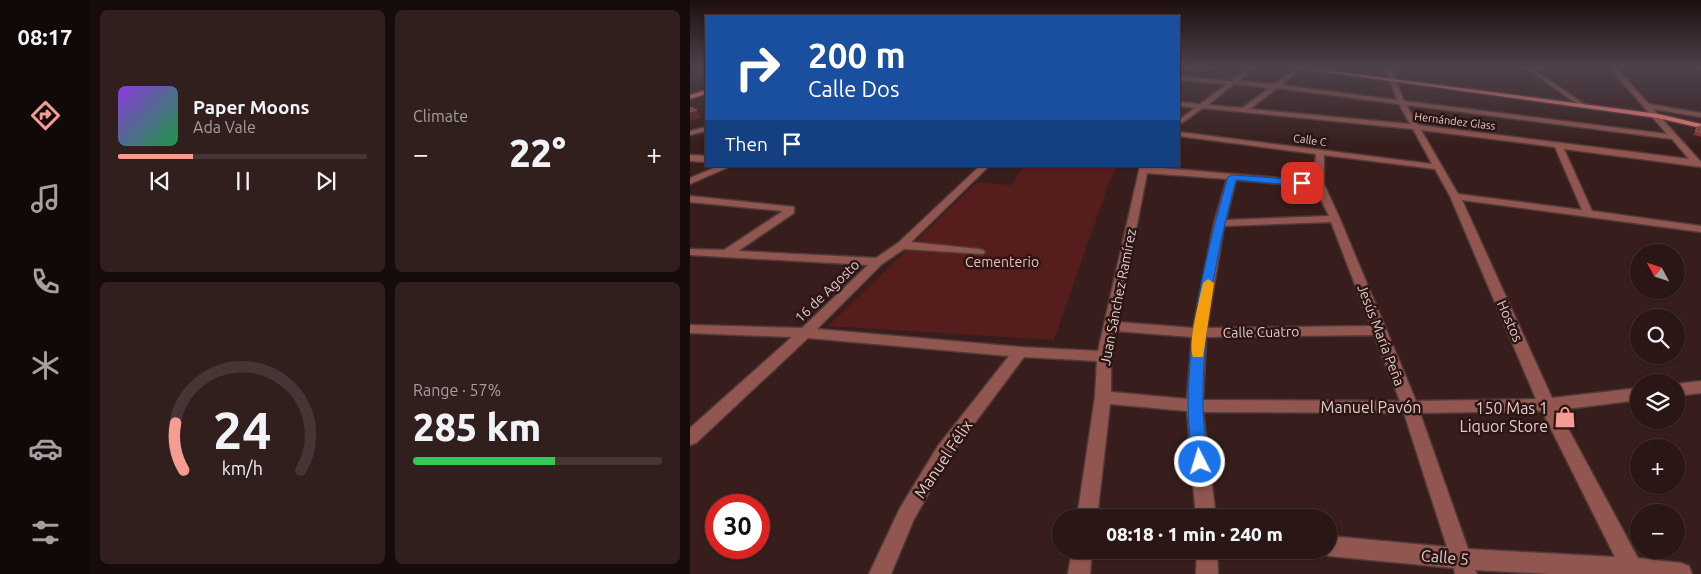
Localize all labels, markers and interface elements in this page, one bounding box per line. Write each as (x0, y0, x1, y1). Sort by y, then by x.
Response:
text: 08:17 (17, 24, 73, 49)
icon: right (725, 35, 790, 100)
text: 200 m (808, 35, 906, 75)
text: Calle Dos (808, 76, 899, 101)
text: Paper Moons (193, 96, 310, 118)
icon: directions (28, 98, 63, 133)
text: Climate (413, 107, 468, 125)
street label: Hernández Glass (1414, 110, 1496, 132)
text: Ada Vale (193, 118, 256, 136)
icon: arrive (778, 130, 806, 158)
text: 22° (509, 132, 566, 174)
street label: Calle C (1293, 132, 1328, 148)
text: Then (725, 133, 768, 155)
text: − (413, 138, 429, 169)
text: + (646, 138, 662, 169)
pin (1281, 162, 1323, 204)
icon: previous (146, 167, 174, 195)
icon: pause (229, 167, 257, 195)
icon: next (312, 167, 340, 195)
icon: arrive (1288, 169, 1316, 197)
icon: music (28, 181, 63, 216)
street label: Juan Sánchez Ramírez (1097, 227, 1139, 367)
north arrow (1630, 244, 1685, 299)
map controls (1630, 244, 1685, 559)
park label: Cementerio (965, 254, 1039, 270)
street label: 16 de Agosto (792, 256, 862, 326)
icon: phone (28, 264, 63, 299)
street label: Jesús María Peña (1354, 282, 1408, 388)
street label: Hostos (1494, 298, 1526, 344)
button: search (1630, 309, 1685, 364)
street label: Calle Cuatro (1223, 323, 1299, 341)
icon: climate (28, 348, 63, 383)
button: layers (1630, 374, 1685, 429)
text: Range · 57% (413, 381, 501, 399)
street label: Manuel Pavón (1321, 398, 1422, 416)
place label: 150 Mas 1 Liquor Store (1460, 399, 1548, 435)
text: 24 (213, 401, 272, 459)
shop icon: 150 Mas 1 Liquor Store (1552, 404, 1578, 430)
text: 285 km (413, 406, 541, 448)
street label: Manuel Félix (910, 416, 976, 502)
icon: car (28, 431, 63, 466)
position arrow (1173, 435, 1225, 487)
button: + (1630, 439, 1685, 494)
text: km/h (222, 458, 263, 478)
speed limit sign: 30 (705, 494, 770, 559)
button: − (1630, 504, 1685, 559)
icon: filters (28, 515, 63, 550)
text: 08:18 · 1 min · 240 m (1106, 523, 1283, 545)
street label: Calle 5 (1420, 546, 1470, 568)

